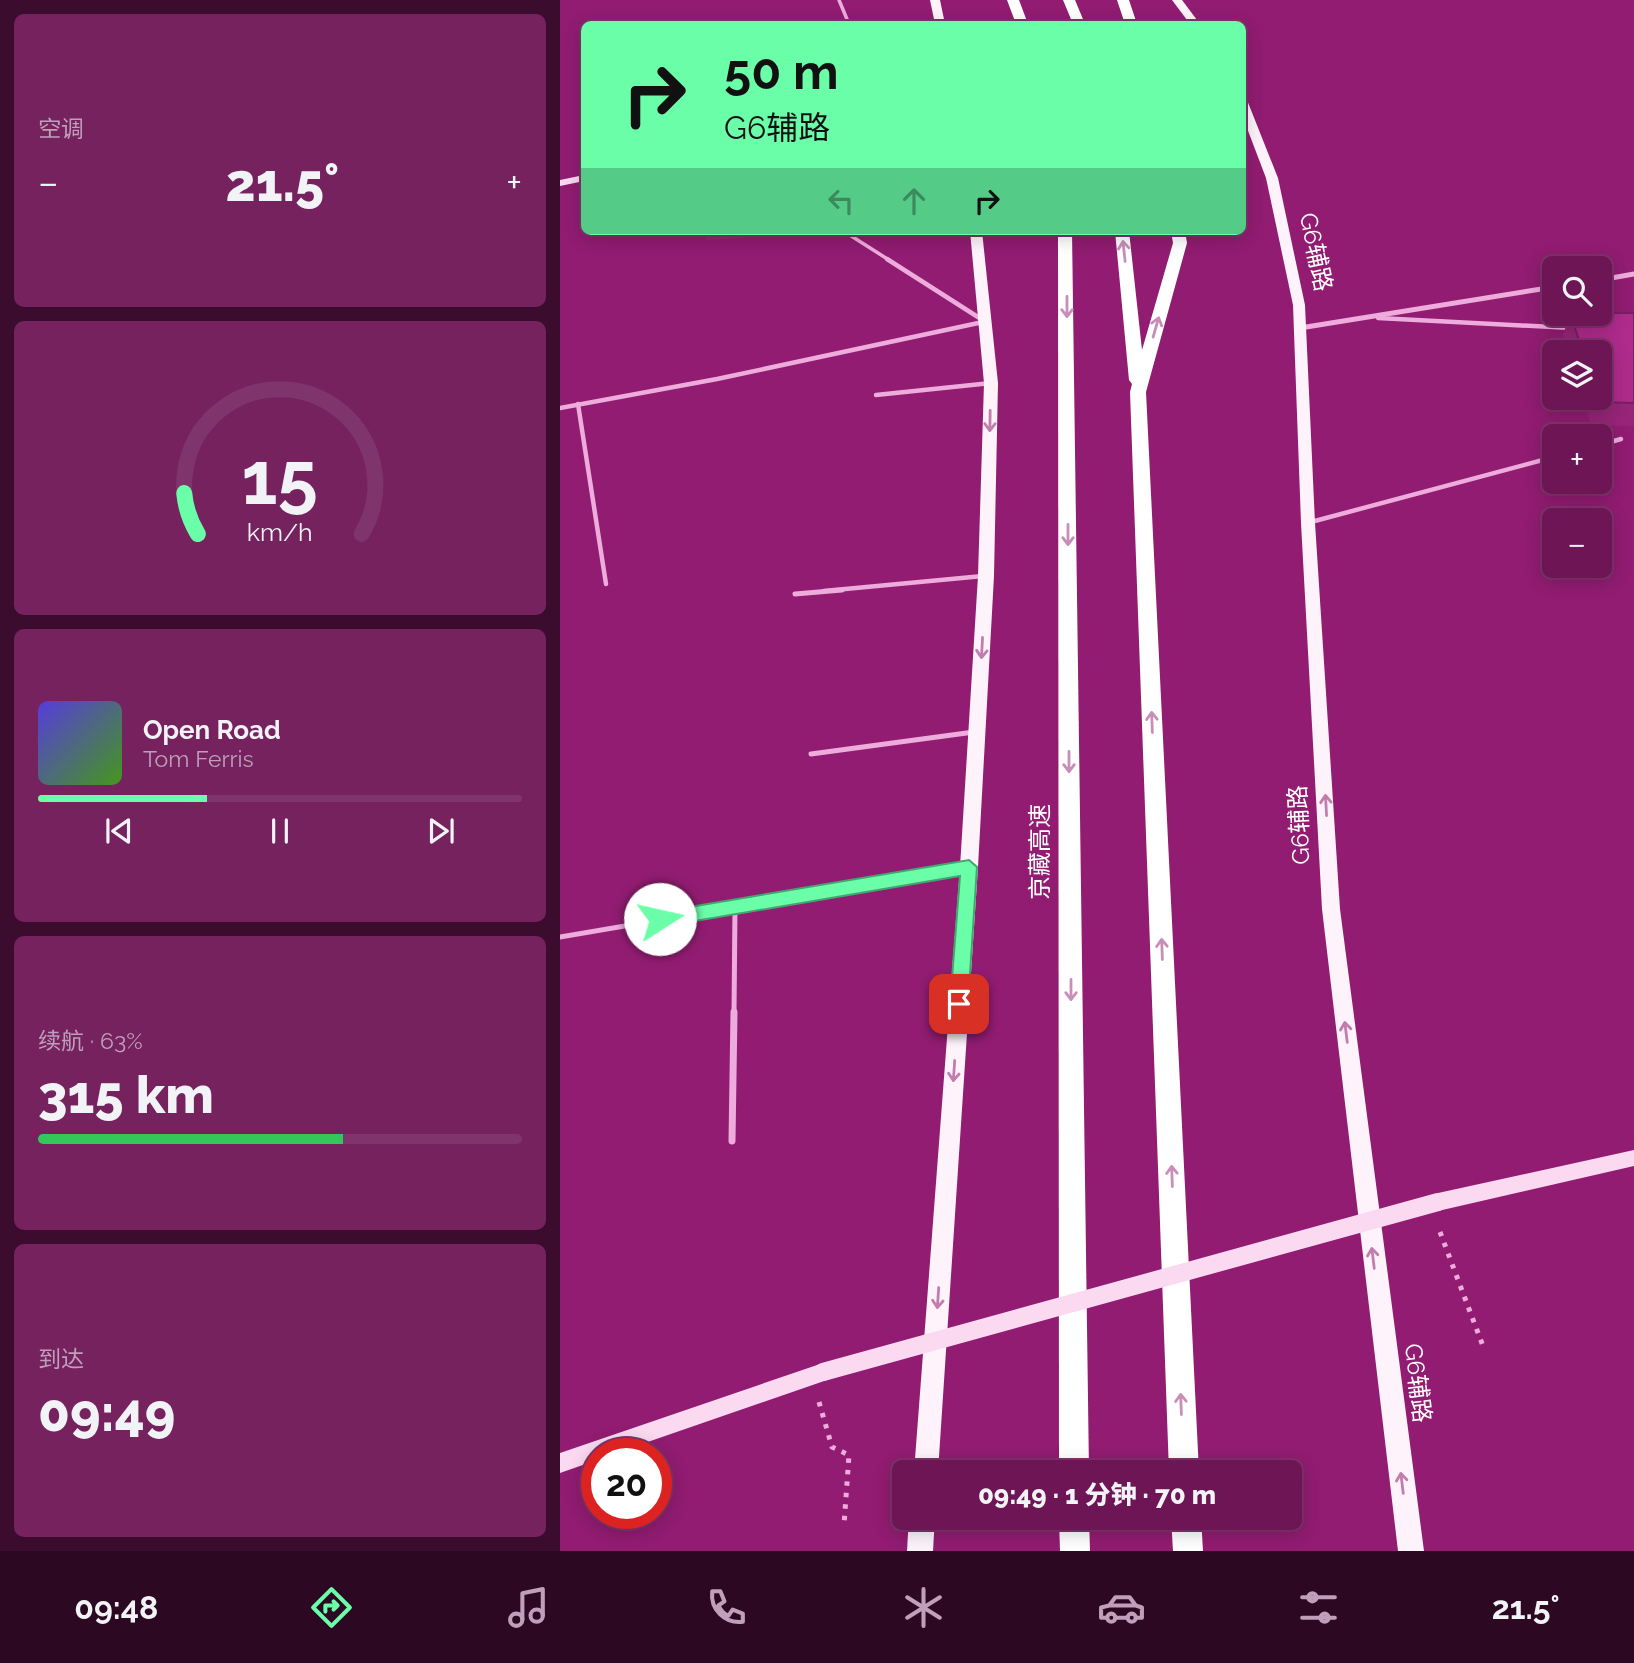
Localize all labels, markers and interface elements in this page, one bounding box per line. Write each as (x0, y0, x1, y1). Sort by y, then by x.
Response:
text: 50 m (724, 43, 839, 100)
icon: right (609, 49, 700, 140)
text: G6辅路 (724, 109, 830, 146)
text: 空调 (38, 115, 84, 142)
text: 21.5° (225, 152, 339, 213)
text: − (38, 160, 58, 205)
text: + (506, 160, 522, 205)
icon: left (822, 182, 860, 220)
icon: ahead (895, 182, 933, 220)
icon: right (968, 182, 1006, 220)
street label: G6辅路 (1294, 210, 1338, 294)
one-way arrow (1117, 241, 1130, 263)
map controls (1542, 256, 1612, 578)
button: search (1542, 256, 1612, 326)
one-way arrow (1060, 295, 1073, 318)
one-way arrow (1151, 316, 1164, 338)
button: layers (1542, 340, 1612, 410)
one-way arrow (983, 409, 996, 432)
button: + (1542, 424, 1612, 494)
text: 15 (242, 437, 318, 522)
button: − (1542, 508, 1612, 578)
text: km/h (247, 517, 313, 547)
one-way arrow (1061, 523, 1075, 546)
one-way arrow (975, 637, 988, 659)
one-way arrow (1146, 710, 1159, 733)
text: Open Road (143, 715, 281, 745)
text: Tom Ferris (143, 745, 254, 772)
one-way arrow (1063, 750, 1076, 773)
street label: G6辅路 (1282, 784, 1316, 866)
one-way arrow (1319, 795, 1332, 817)
street label: 京藏高速 (1025, 804, 1054, 900)
icon: previous (100, 812, 138, 850)
icon: pause (261, 812, 299, 850)
icon: next (422, 812, 460, 850)
position arrow (623, 882, 697, 956)
one-way arrow (1155, 938, 1168, 961)
pin (929, 974, 989, 1034)
one-way arrow (1064, 978, 1078, 1001)
icon: arrive (940, 985, 978, 1023)
one-way arrow (1339, 1021, 1352, 1044)
text: 续航 · 63% (38, 1027, 143, 1054)
one-way arrow (947, 1059, 960, 1082)
text: 315 km (38, 1064, 214, 1125)
one-way arrow (1165, 1165, 1178, 1188)
one-way arrow (1367, 1247, 1380, 1270)
one-way arrow (931, 1286, 944, 1309)
street label: G6辅路 (1399, 1342, 1437, 1424)
text: 到达 (38, 1345, 84, 1372)
text: 09:49 (38, 1382, 176, 1443)
one-way arrow (1175, 1392, 1188, 1415)
speed limit sign: 20 (581, 1438, 672, 1529)
one-way arrow (1396, 1472, 1409, 1495)
text: 09:49 · 1 分钟 · 70 m (978, 1480, 1216, 1510)
icon: directions (307, 1583, 356, 1632)
icon: music (504, 1583, 553, 1632)
icon: phone (702, 1583, 751, 1632)
icon: climate (899, 1583, 948, 1632)
icon: car (1097, 1583, 1146, 1632)
icon: filters (1294, 1583, 1343, 1632)
text: 09:48 (74, 1589, 158, 1626)
text: 21.5° (1492, 1589, 1560, 1626)

